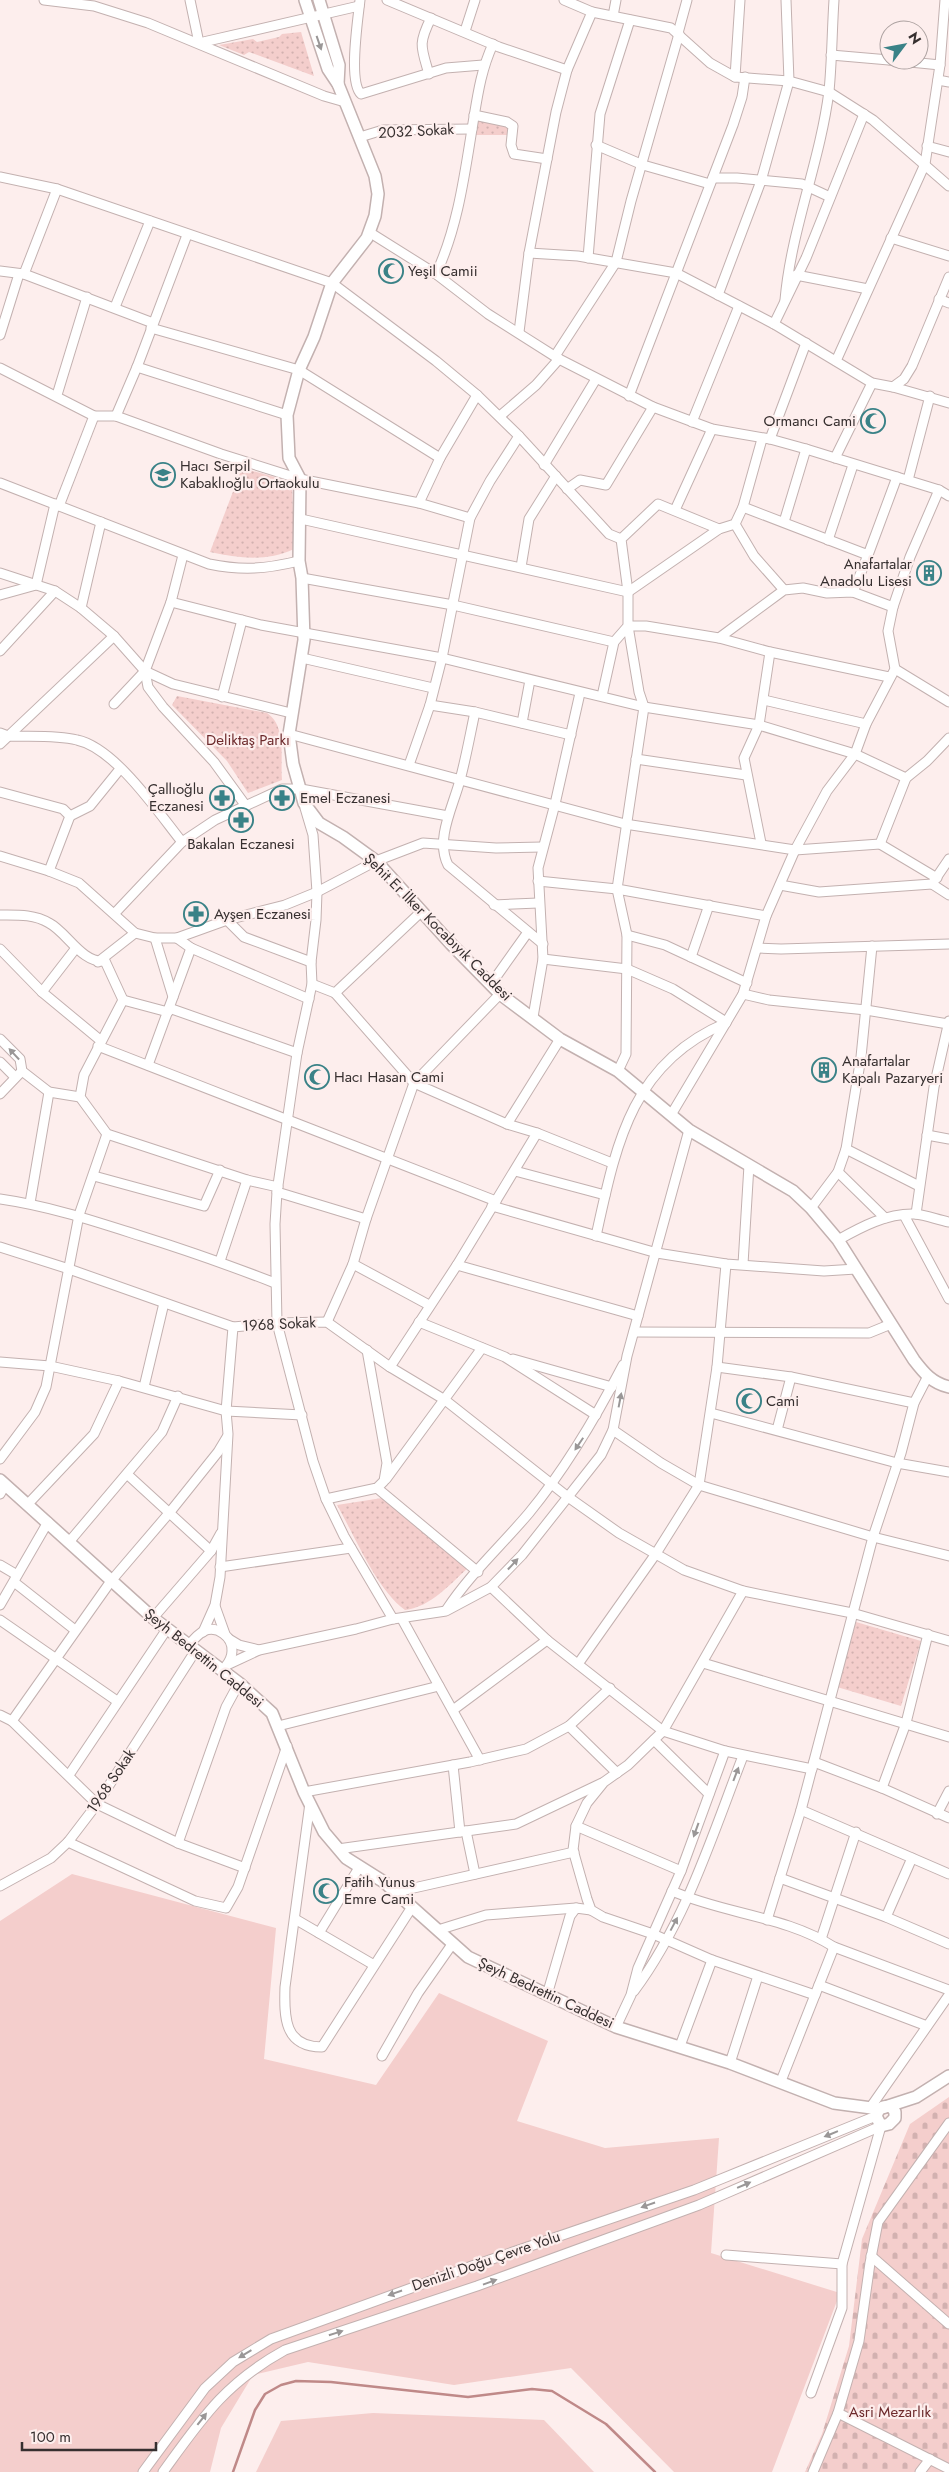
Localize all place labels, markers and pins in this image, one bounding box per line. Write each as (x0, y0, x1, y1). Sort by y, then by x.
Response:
mosque icon: Yeşil Camii (378, 258, 404, 284)
place label: Yeşil Camii (408, 260, 478, 282)
mosque icon: Ormancı Cami (860, 408, 886, 434)
place label: Ormancı Cami (764, 410, 856, 432)
place label: Hacı Serpil Kabaklıoğlu Ortaokulu (180, 455, 320, 494)
school or university icon: Hacı Serpil Kabaklıoğlu Ortaokulu (150, 462, 176, 488)
place label: Anafartalar Anadolu Lisesi (820, 553, 913, 592)
building icon: Anafartalar Anadolu Lisesi (916, 560, 942, 586)
place label: Çallıoğlu Eczanesi (148, 778, 204, 817)
pharmacy icon: Çallıoğlu Eczanesi (209, 785, 235, 811)
pharmacy icon: Emel Eczanesi (269, 785, 295, 811)
place label: Emel Eczanesi (300, 787, 391, 809)
pharmacy icon: Bakalan Eczanesi (228, 807, 254, 833)
place label: Bakalan Eczanesi (187, 833, 295, 855)
pharmacy icon: Ayşen Eczanesi (183, 901, 209, 927)
place label: Ayşen Eczanesi (214, 903, 311, 925)
place label: Anafartalar Kapalı Pazaryeri (842, 1050, 943, 1089)
building icon: Anafartalar Kapalı Pazaryeri (811, 1057, 837, 1083)
mosque icon: Hacı Hasan Cami (304, 1064, 330, 1090)
place label: Hacı Hasan Cami (334, 1066, 444, 1088)
mosque icon: Cami (736, 1388, 762, 1414)
place label: Cami (766, 1390, 799, 1412)
place label: Fatih Yunus Emre Cami (344, 1871, 415, 1910)
mosque icon: Fatih Yunus Emre Cami (313, 1878, 339, 1904)

